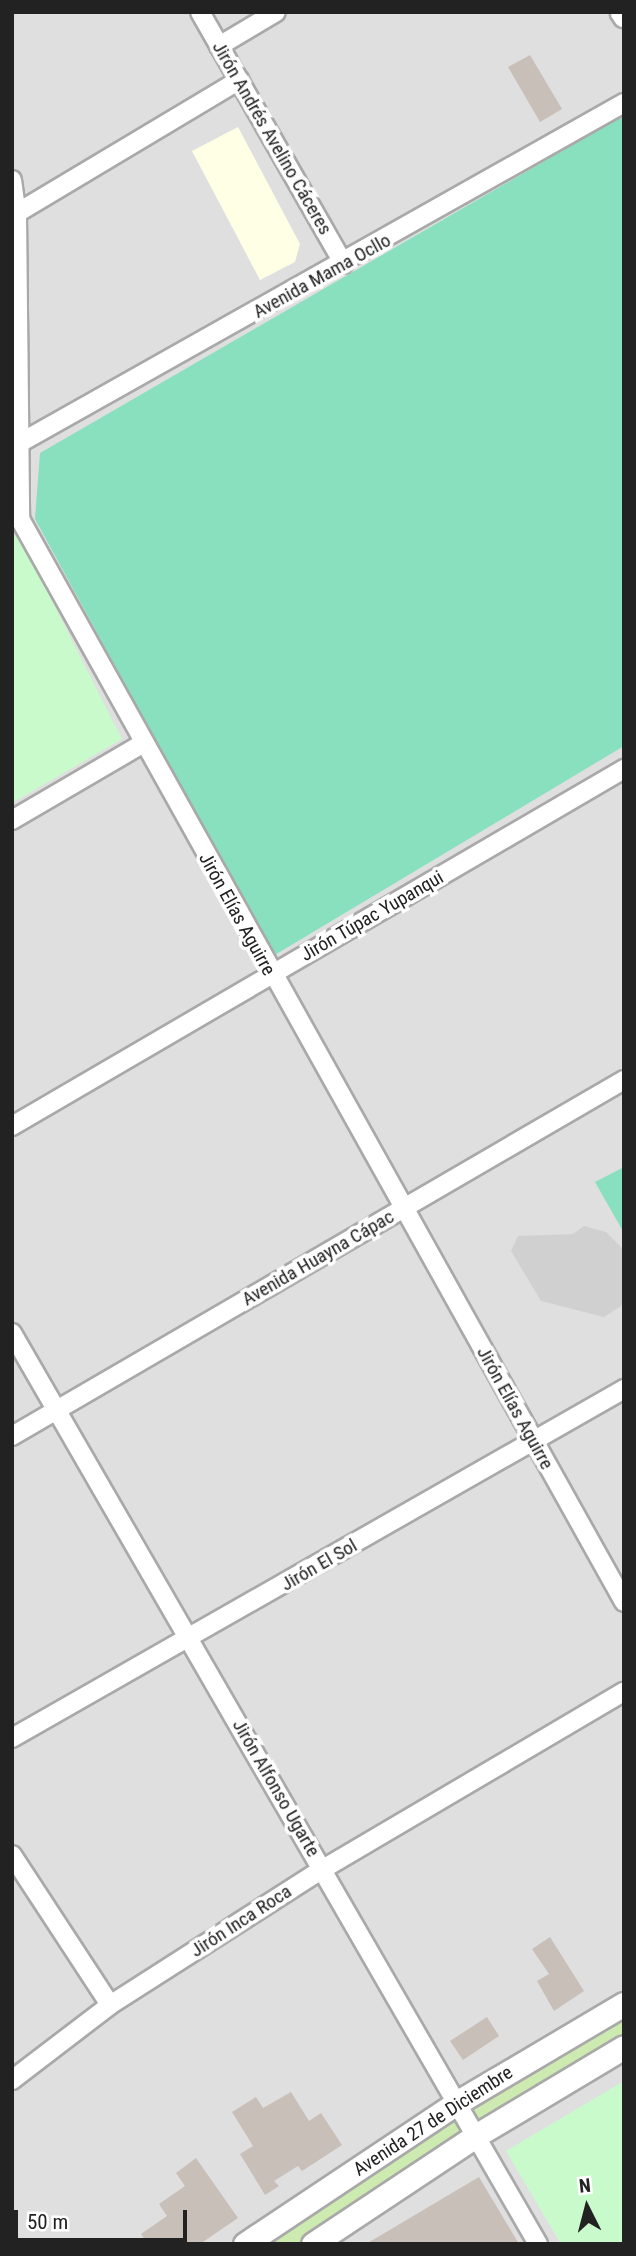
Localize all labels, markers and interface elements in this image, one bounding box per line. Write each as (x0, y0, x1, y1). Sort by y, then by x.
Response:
street label: Jirón Andrés Avelino Cáceres (207, 37, 337, 239)
street label: Avenida Mama Ocllo (249, 229, 395, 323)
street label: Jirón Elías Aguirre (194, 849, 280, 979)
street label: Jirón Túpac Yupanqui (296, 866, 448, 966)
street label: Avenida Huayna Cápac (238, 1205, 398, 1311)
street label: Jirón Elías Aguirre (472, 1343, 558, 1473)
street label: Jirón El Sol (277, 1534, 361, 1596)
street label: Jirón Alfonso Ugarte (227, 1715, 325, 1861)
street label: Jirón Inca Roca (186, 1880, 296, 1962)
street label: Avenida 27 de Diciembre (349, 2061, 517, 2181)
north arrow (552, 2172, 622, 2242)
text: N (578, 2174, 592, 2198)
scale bar (18, 2196, 191, 2240)
text: 50 m (27, 2210, 68, 2234)

